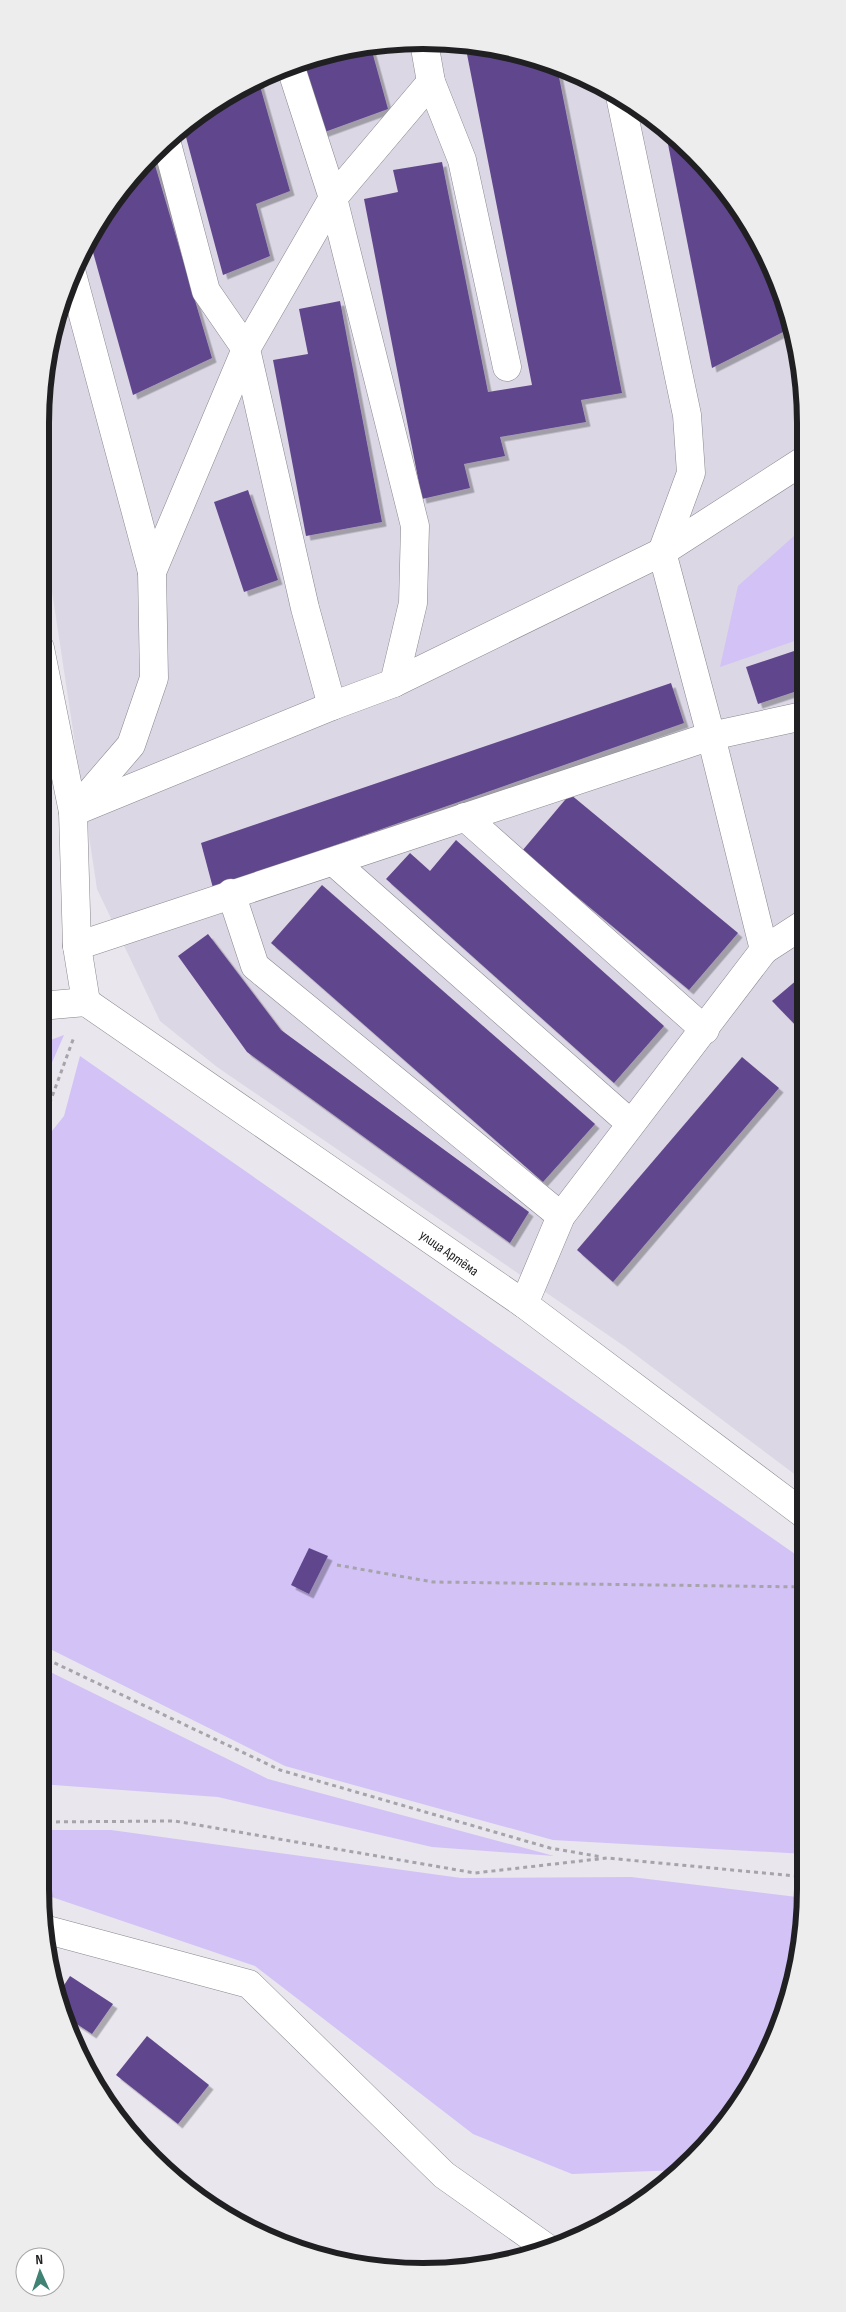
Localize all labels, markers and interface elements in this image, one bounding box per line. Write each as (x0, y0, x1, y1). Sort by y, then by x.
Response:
street label: улица Артёма (416, 1226, 482, 1280)
north arrow (15, 2247, 65, 2297)
text: N (35, 2251, 44, 2268)

